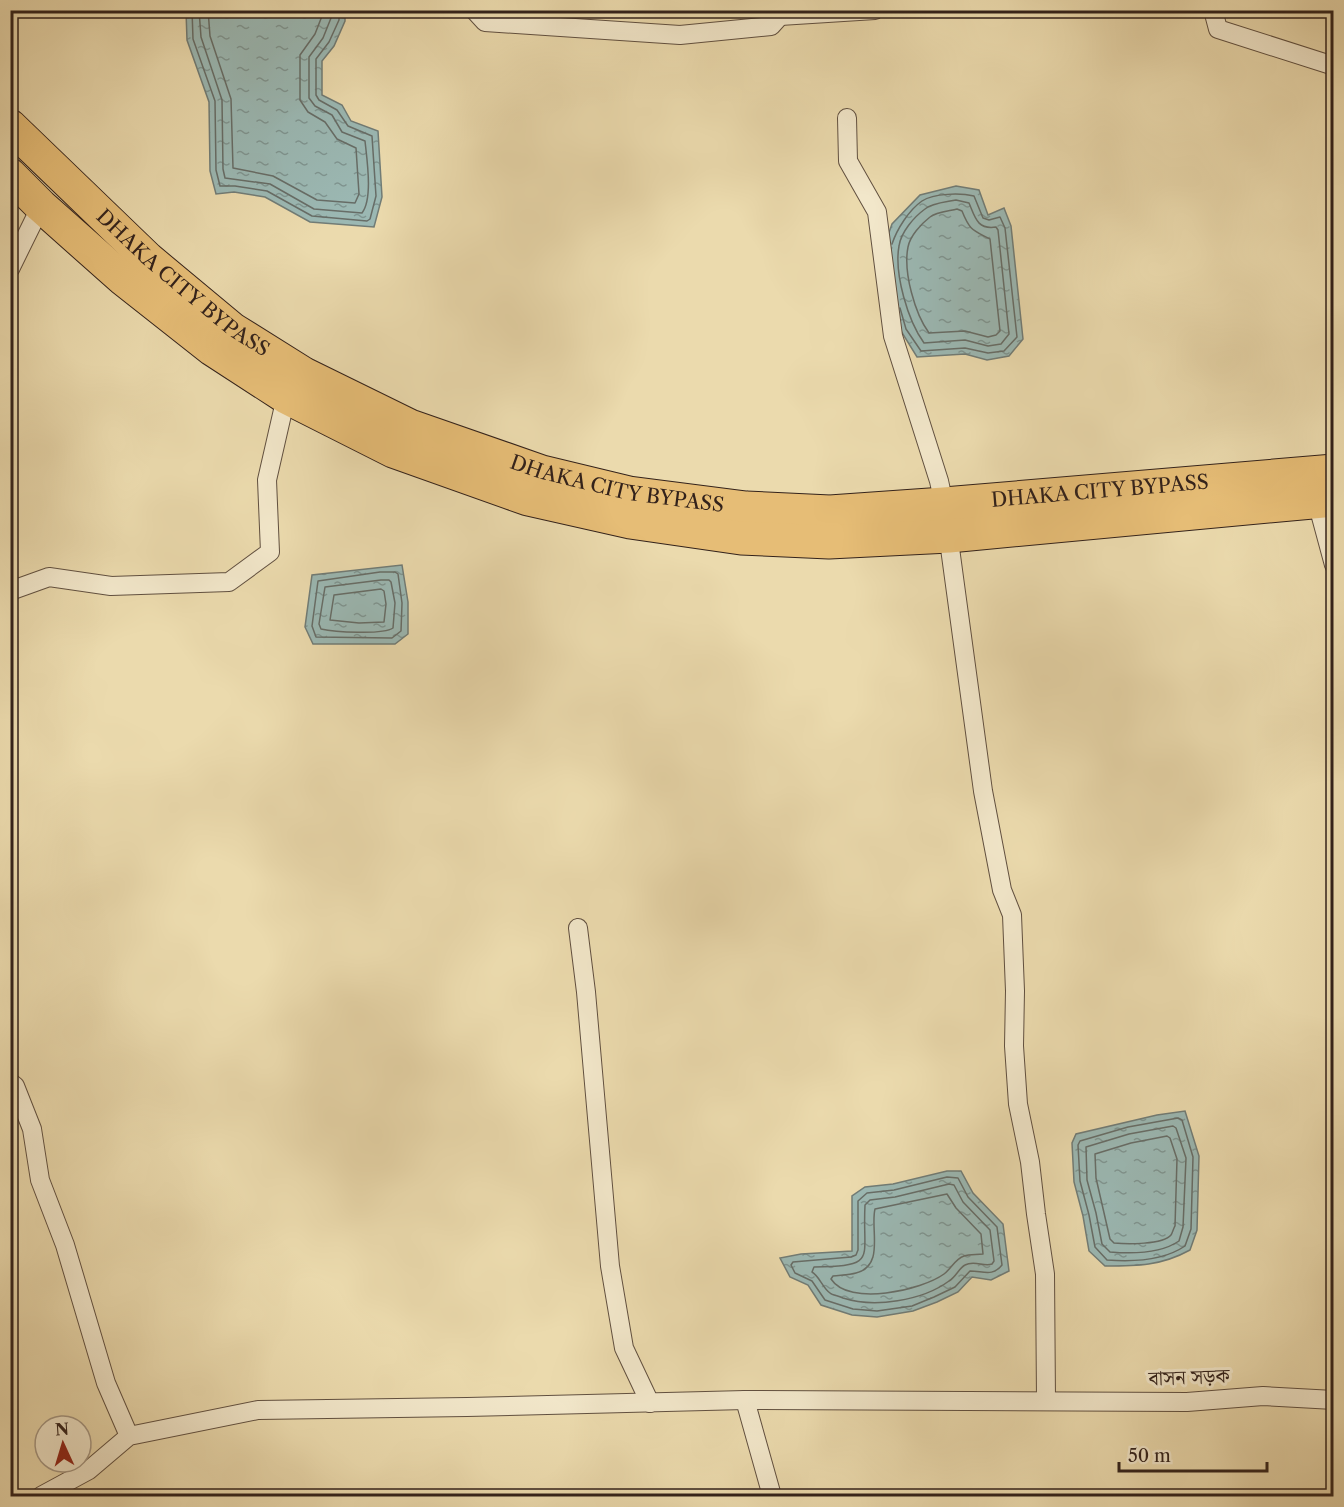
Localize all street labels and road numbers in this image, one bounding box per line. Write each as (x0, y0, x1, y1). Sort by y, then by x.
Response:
street label: DHAKA CITY BYPASS (92, 204, 274, 361)
street label: DHAKA CITY BYPASS (507, 450, 726, 517)
street label: DHAKA CITY BYPASS (990, 470, 1210, 512)
street label: বাসন সড়ক (1147, 1364, 1231, 1390)

